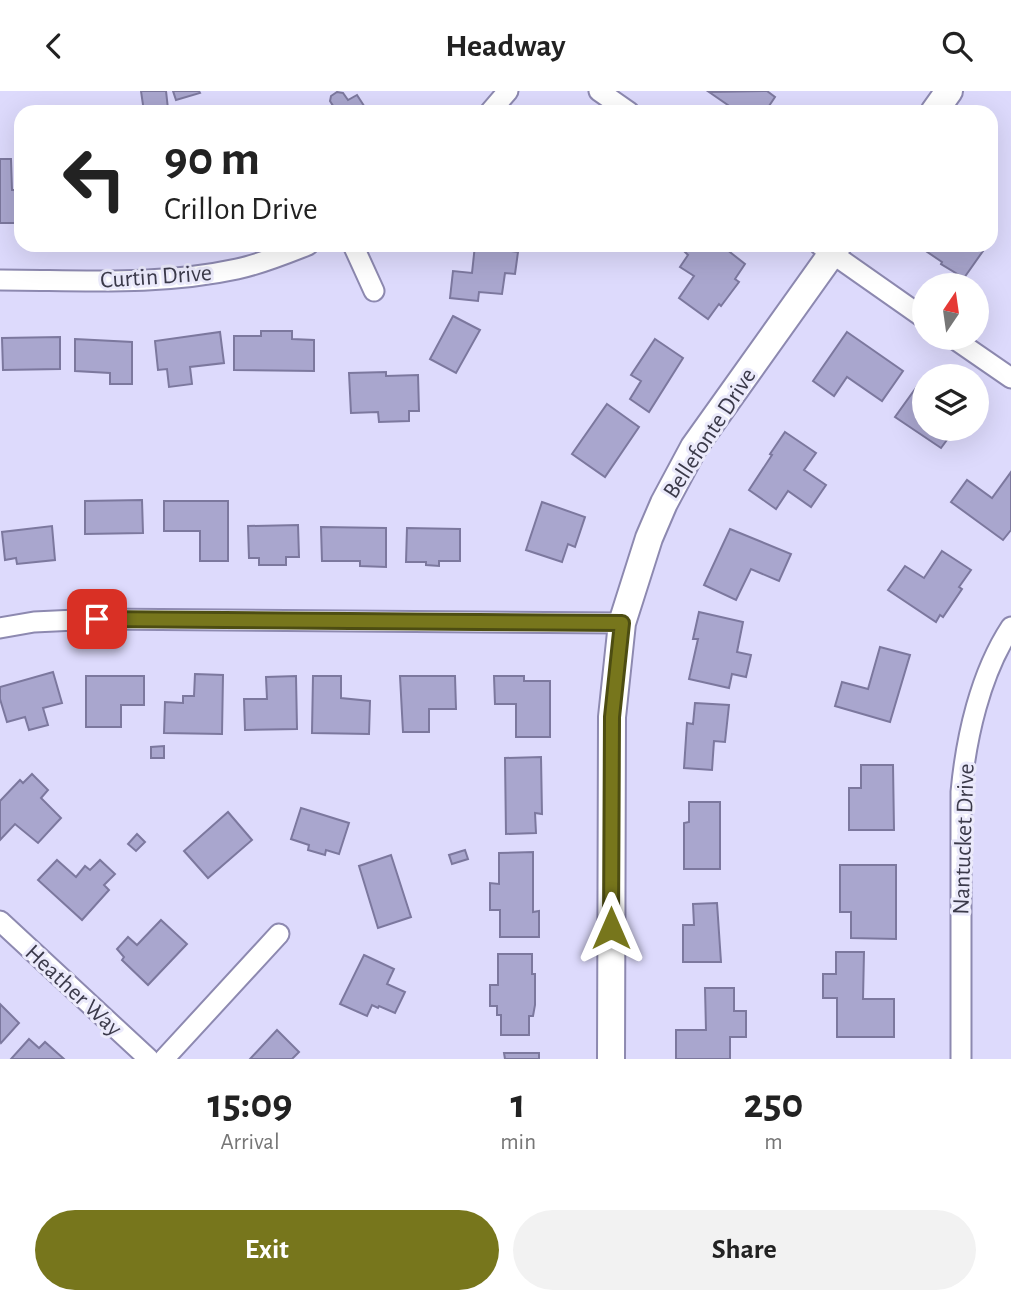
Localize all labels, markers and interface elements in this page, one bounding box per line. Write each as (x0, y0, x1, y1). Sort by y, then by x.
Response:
icon: back (35, 27, 73, 65)
icon: search (938, 27, 976, 65)
text: Headway (445, 30, 566, 62)
icon: left (49, 133, 140, 224)
text: 90 m (164, 135, 260, 184)
text: Crillon Drive (164, 193, 318, 225)
street label: Curtin Drive (100, 261, 213, 293)
north arrow (912, 273, 989, 350)
map controls (912, 273, 989, 441)
street label: Bellefonte Drive (659, 364, 761, 503)
button: layers (912, 364, 989, 441)
pin (67, 589, 127, 649)
icon: arrive (78, 600, 116, 638)
street label: Nantucket Drive (949, 763, 979, 915)
position arrow (574, 891, 648, 965)
street label: Heather Way (20, 940, 126, 1041)
text: 15:09 (208, 1083, 293, 1125)
text: 1 (511, 1083, 526, 1125)
text: 250 (744, 1083, 803, 1125)
text: Arrival (221, 1131, 280, 1154)
text: min (500, 1131, 536, 1154)
text: m (764, 1131, 783, 1154)
button: Exit (35, 1210, 499, 1290)
button: Share (513, 1210, 976, 1290)

